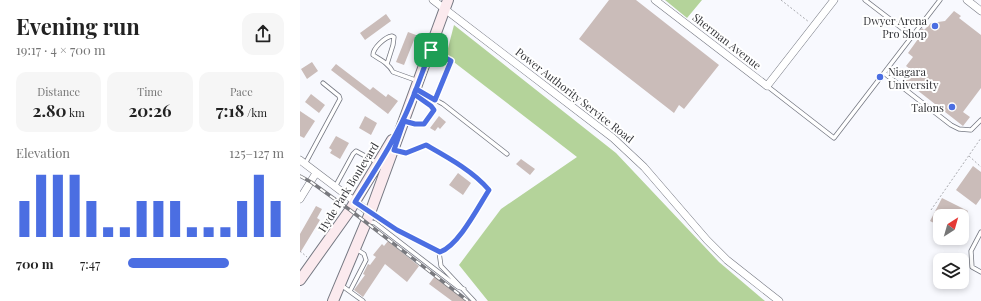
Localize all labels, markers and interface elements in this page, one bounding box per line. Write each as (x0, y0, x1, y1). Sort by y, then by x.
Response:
street label: Sherman Avenue (690, 9, 765, 73)
text: Evening run (16, 11, 140, 41)
button: share (242, 13, 284, 55)
place label: Dwyer Arena Pro Shop (863, 13, 928, 41)
marker: Dwyer Arena Pro Shop (930, 21, 940, 31)
pin (414, 33, 448, 67)
icon: arrive (420, 39, 442, 61)
text: 19:17 · 4 × 700 m (16, 41, 106, 58)
street label: Power Authority Service Road (513, 44, 638, 146)
place label: Niagara University (888, 64, 939, 92)
marker: Niagara University (875, 72, 885, 82)
text: Distance (37, 84, 80, 99)
text: Time (137, 84, 163, 99)
text: Pace (230, 84, 253, 99)
text: 2.80 (33, 99, 67, 121)
text: 20:26 (128, 99, 172, 121)
text: 7:18 (216, 99, 244, 121)
place label: Talons (911, 100, 944, 115)
marker: Talons (947, 102, 957, 112)
text: km (67, 105, 85, 120)
text: /km (244, 105, 267, 120)
street label: Hyde Park Boulevard (314, 139, 382, 235)
text: Elevation (16, 144, 70, 161)
text: 125–127 m (229, 144, 284, 161)
north arrow (933, 209, 969, 245)
map controls (933, 209, 969, 289)
button: layers (933, 253, 969, 289)
text: 700 m (16, 255, 53, 272)
text: 7:47 (80, 255, 100, 272)

